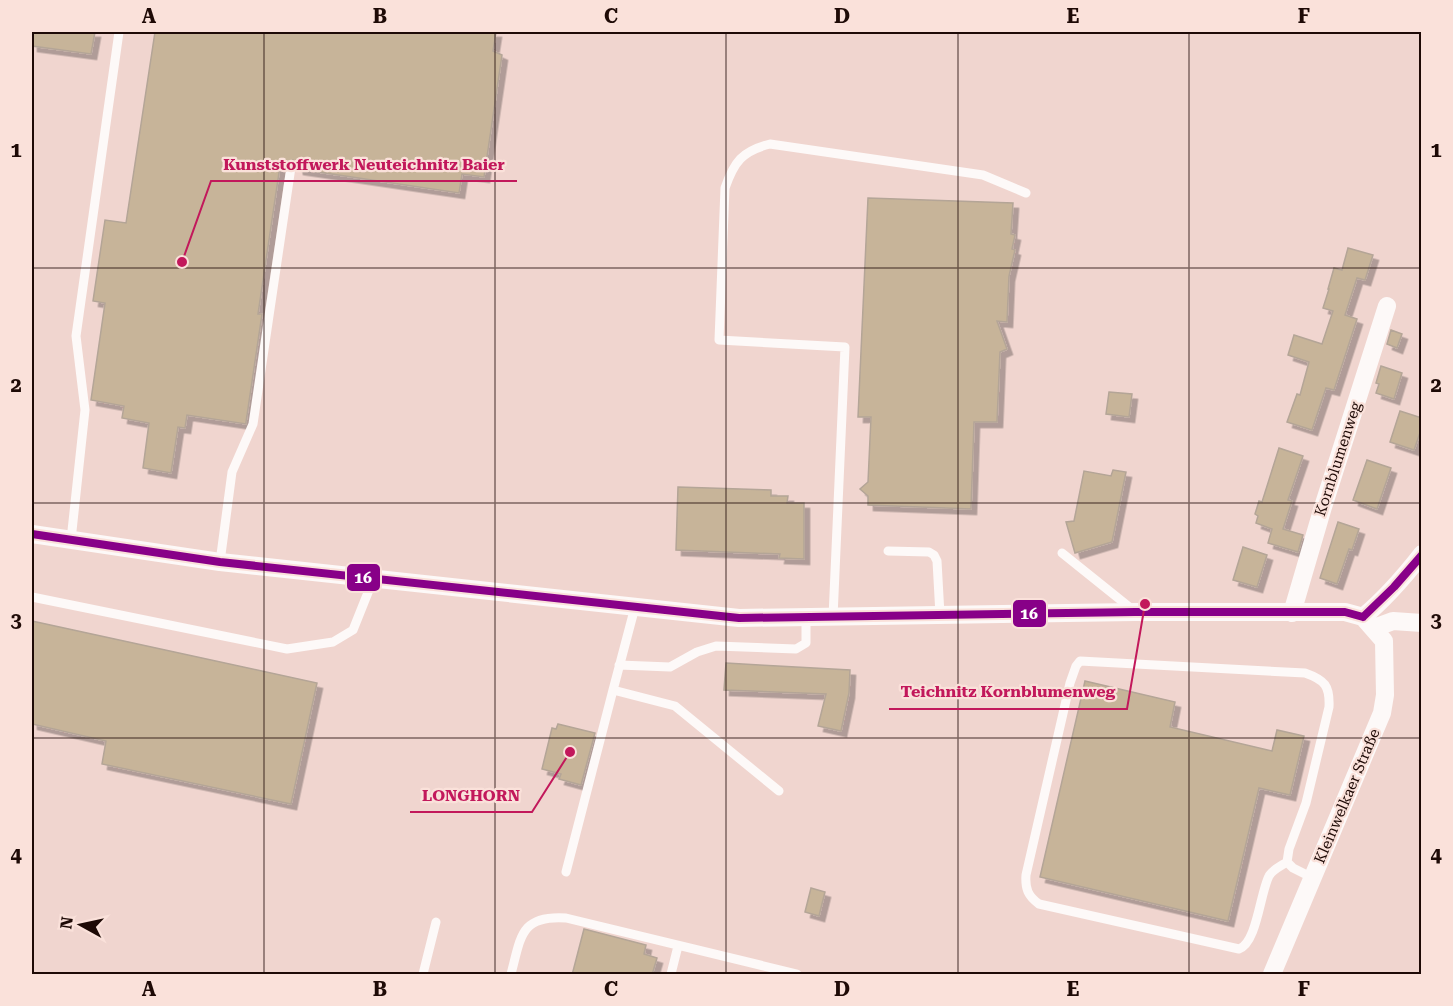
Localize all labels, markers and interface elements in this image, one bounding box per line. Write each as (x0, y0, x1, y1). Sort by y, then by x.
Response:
text: A (142, 4, 157, 28)
text: B (373, 4, 387, 28)
text: C (604, 4, 618, 28)
text: D (834, 4, 850, 28)
text: E (1067, 4, 1080, 28)
text: F (1298, 4, 1310, 28)
text: 1 (10, 138, 22, 162)
text: 1 (1430, 138, 1442, 162)
callout: Kunststoffwerk Neuteichnitz Baier (211, 147, 517, 181)
text: Kunststoffwerk Neuteichnitz Baier (223, 155, 505, 174)
text: 2 (10, 373, 22, 397)
text: 2 (1430, 373, 1442, 397)
street label: Kornblumenweg (1311, 399, 1365, 519)
line badge: 16 (346, 563, 381, 592)
text: 16 (354, 568, 372, 587)
line badge: 16 (1012, 599, 1047, 628)
text: 16 (1020, 604, 1038, 623)
text: 3 (10, 608, 22, 632)
text: 3 (1430, 608, 1442, 632)
callout: Teichnitz Kornblumenweg (889, 675, 1127, 709)
text: Teichnitz Kornblumenweg (901, 682, 1116, 701)
street label: Kleinwelkaer Straße (1310, 726, 1384, 866)
callout: LONGHORN (410, 778, 532, 812)
text: LONGHORN (422, 786, 520, 805)
text: 4 (10, 843, 22, 867)
text: 4 (1430, 843, 1442, 867)
north arrow (51, 895, 111, 955)
text: N (56, 916, 77, 930)
text: A (142, 977, 157, 1001)
text: B (373, 977, 387, 1001)
text: C (604, 977, 618, 1001)
text: D (834, 977, 850, 1001)
text: E (1067, 977, 1080, 1001)
text: F (1298, 977, 1310, 1001)

